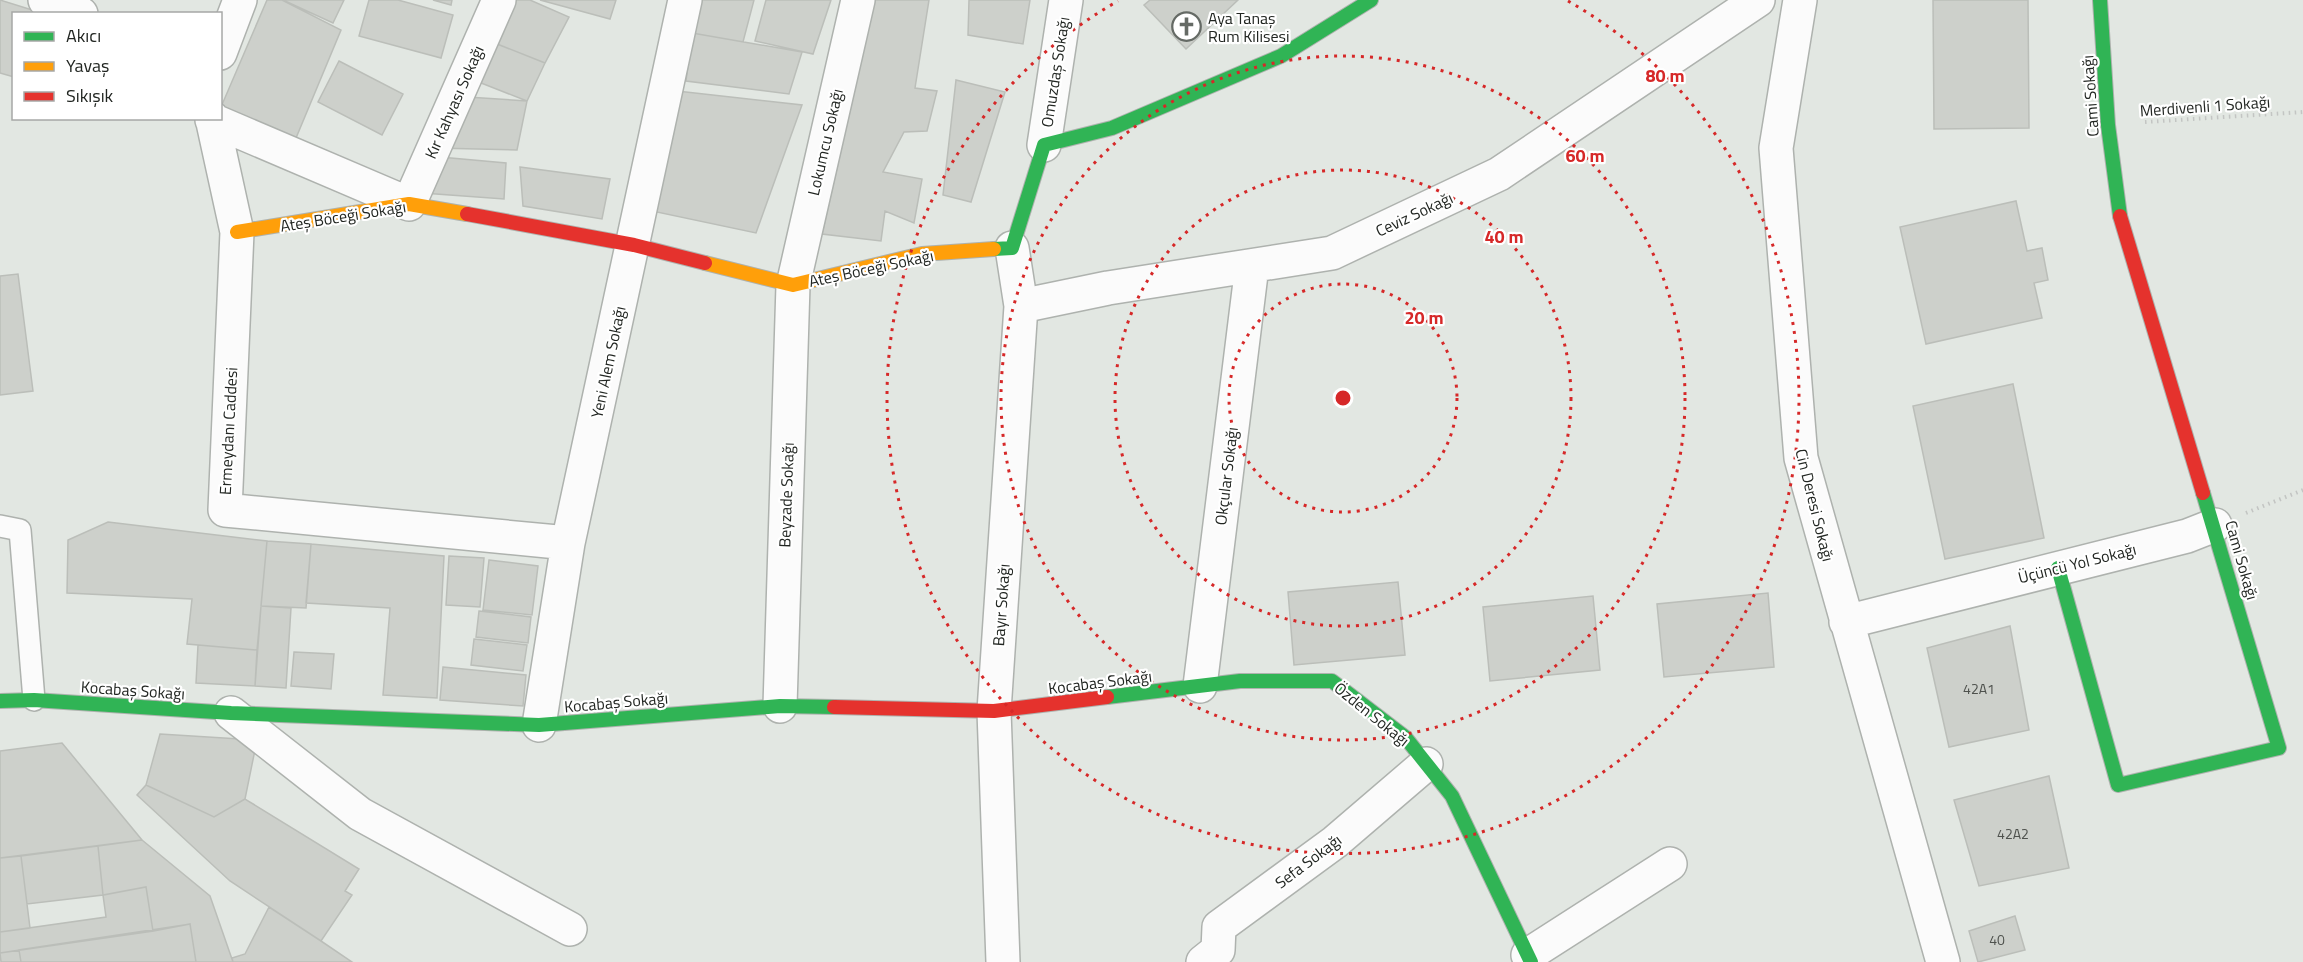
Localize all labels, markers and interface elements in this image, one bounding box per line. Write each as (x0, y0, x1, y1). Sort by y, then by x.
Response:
place label: Aya Tanaş Rum Kilisesi (1208, 6, 1289, 48)
church icon: Aya Tanaş Rum Kilisesi (1171, 11, 1203, 43)
legend (12, 12, 222, 120)
street label: Omuzdaş Sokağı (1034, 15, 1076, 129)
text: Akıcı (66, 22, 101, 49)
street label: Kır Kahyası Sokağı (418, 41, 490, 163)
text: Yavaş (66, 52, 109, 79)
street label: Cami Sokağı (2075, 54, 2105, 138)
text: 80 m (1645, 62, 1685, 89)
text: Sıkışık (66, 82, 114, 109)
street label: Lokumcu Sokağı (801, 86, 849, 198)
street label: Merdivenli 1 Sokağı (2139, 89, 2271, 123)
text: 60 m (1565, 142, 1605, 169)
street label: Ceviz Sokağı (1371, 186, 1457, 242)
street label: Ateş Böceği Sokağı (278, 194, 408, 238)
text: 40 m (1484, 223, 1524, 250)
street label: Ateş Böceği Sokağı (806, 243, 936, 293)
street label: Yeni Alem Sokağı (584, 304, 632, 420)
text: 20 m (1404, 304, 1444, 331)
street label: Ermeydanı Caddesi (213, 366, 243, 496)
centre of rings (1333, 388, 1353, 408)
street label: Okçular Sokağı (1208, 426, 1244, 526)
street label: Beyzade Sokağı (772, 442, 800, 548)
street label: Cin Deresi Sokağı (1789, 446, 1841, 564)
street label: Cami Sokağı (2219, 517, 2265, 603)
street label: Üçüncü Yol Sokağı (2015, 537, 2139, 589)
street label: Bayır Sokağı (986, 563, 1016, 647)
street label: Kocabaş Sokağı (1047, 664, 1153, 700)
street label: Kocabaş Sokağı (80, 674, 186, 706)
street label: Özden Sokağı (1329, 676, 1415, 752)
house number: 42A1 (1963, 678, 1995, 699)
street label: Kocabaş Sokağı (563, 686, 669, 718)
house number: 42A2 (1997, 823, 2029, 844)
street label: Sefa Sokağı (1270, 828, 1346, 894)
house number: 40 (1989, 929, 2005, 950)

